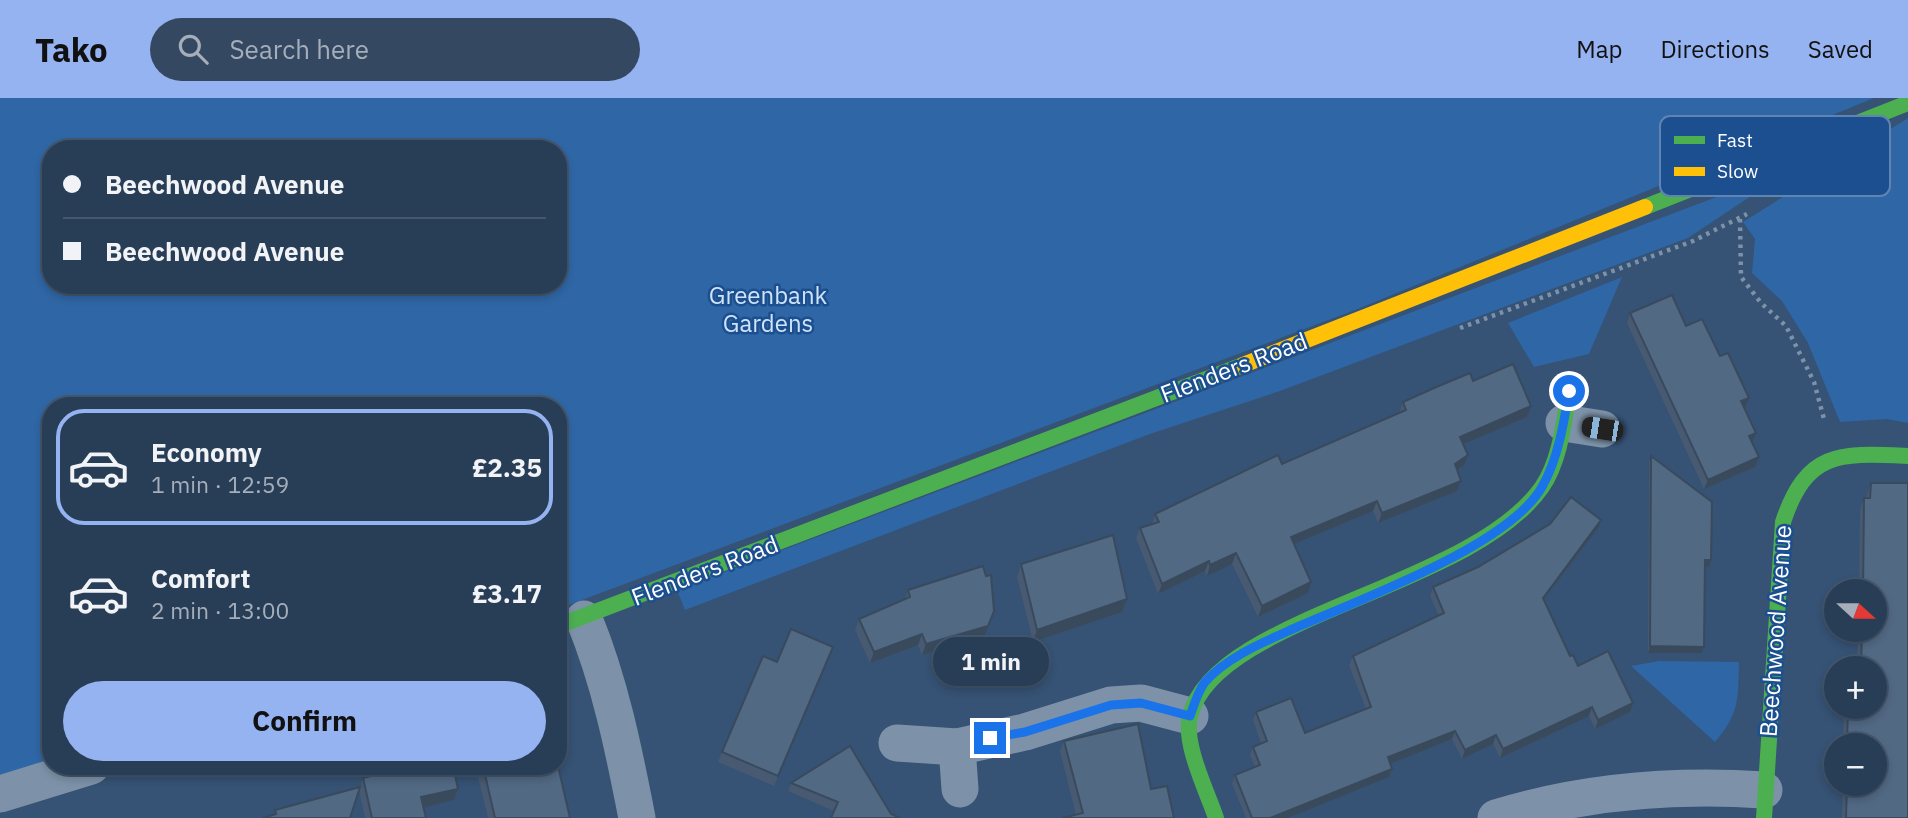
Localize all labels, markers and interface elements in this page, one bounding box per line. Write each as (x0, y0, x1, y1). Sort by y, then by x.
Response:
search box (150, 18, 640, 81)
text: Tako (35, 28, 108, 71)
icon: search (174, 30, 212, 68)
text: Search here (230, 32, 369, 66)
text: Map (1576, 33, 1622, 65)
text: Directions (1660, 33, 1770, 65)
text: Saved (1808, 33, 1873, 65)
legend (1660, 116, 1890, 196)
text: Fast (1717, 128, 1753, 152)
text: Slow (1717, 159, 1758, 183)
text: Beechwood Avenue (105, 167, 344, 201)
text: Beechwood Avenue (105, 234, 344, 268)
park label: Greenbank Gardens (709, 279, 828, 339)
street label: Flenders Road (1155, 324, 1312, 410)
route start (1553, 375, 1585, 407)
car (1580, 415, 1625, 443)
text: Economy (151, 435, 262, 469)
icon: car (67, 436, 130, 499)
text: £2.35 (472, 450, 542, 484)
text: 1 min · 12:59 (151, 469, 289, 499)
street label: Beechwood Avenue (1752, 524, 1798, 738)
street label: Flenders Road (626, 527, 783, 613)
text: Comfort (151, 561, 250, 595)
icon: car (67, 562, 130, 625)
text: £3.17 (472, 576, 542, 610)
north arrow (1824, 579, 1886, 642)
map controls (1824, 579, 1887, 796)
text: 2 min · 13:00 (151, 595, 289, 625)
callout: 1 min (932, 636, 1048, 686)
text: 1 min (961, 646, 1021, 676)
button: + (1824, 656, 1887, 719)
button: Confirm (63, 681, 546, 761)
route end (974, 722, 1006, 754)
button: − (1824, 733, 1887, 796)

